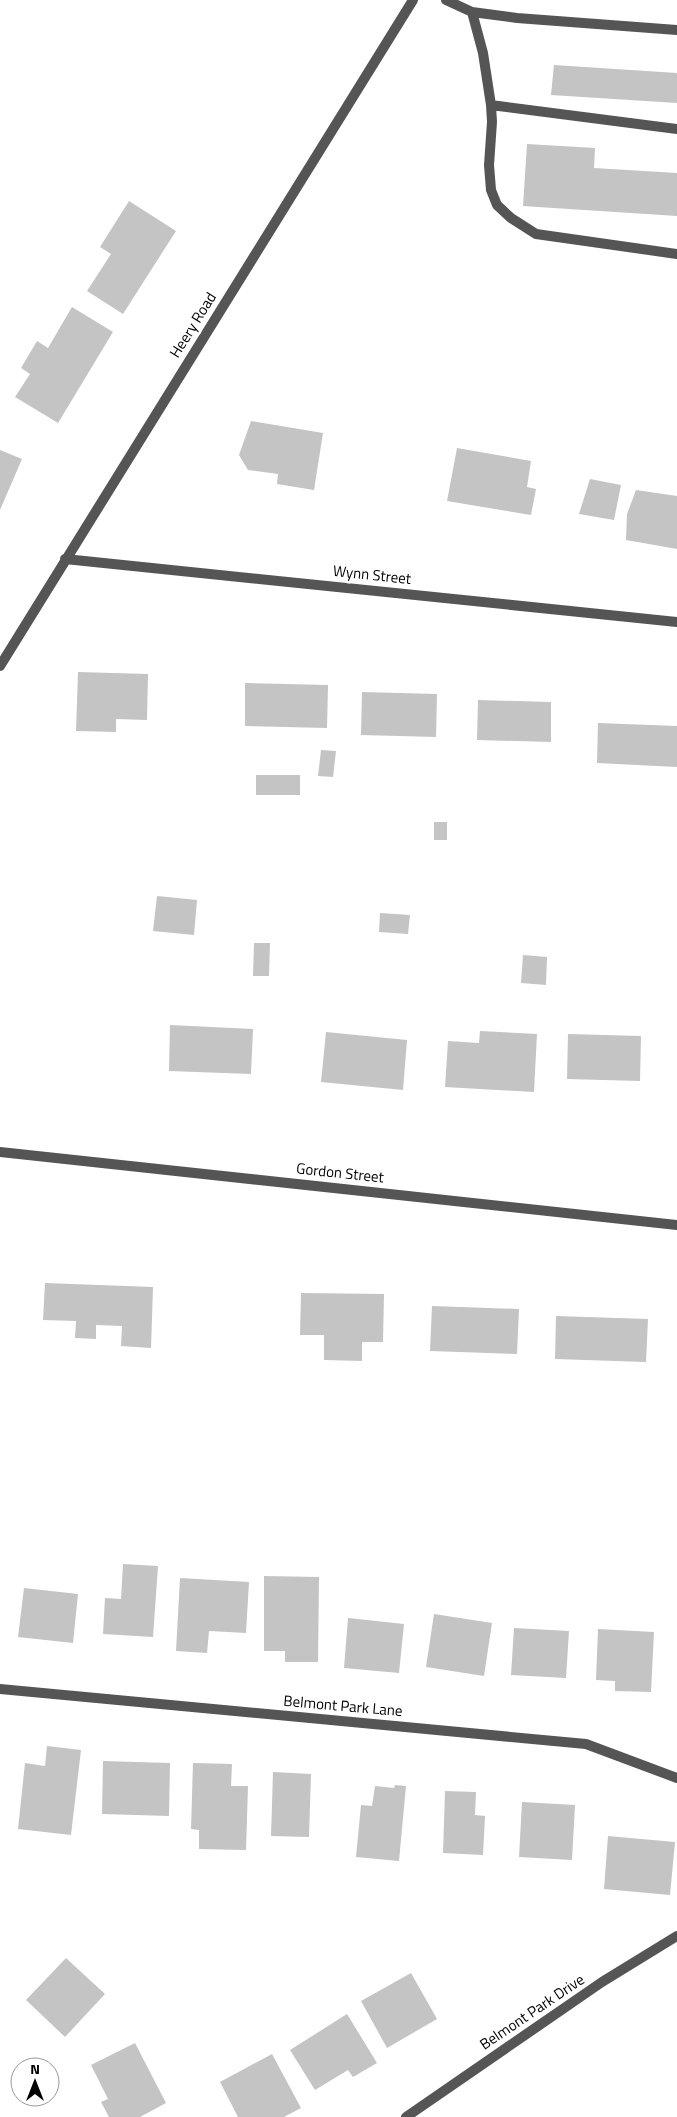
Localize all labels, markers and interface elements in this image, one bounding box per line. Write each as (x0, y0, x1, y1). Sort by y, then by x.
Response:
street label: Heery Road (163, 288, 222, 362)
street label: Wynn Street (332, 559, 413, 590)
street label: Gordon Street (295, 1156, 386, 1189)
street label: Belmont Park Lane (282, 1689, 404, 1722)
street label: Belmont Park Drive (475, 1968, 589, 2055)
north arrow (10, 2057, 60, 2107)
text: N (30, 2058, 40, 2079)

